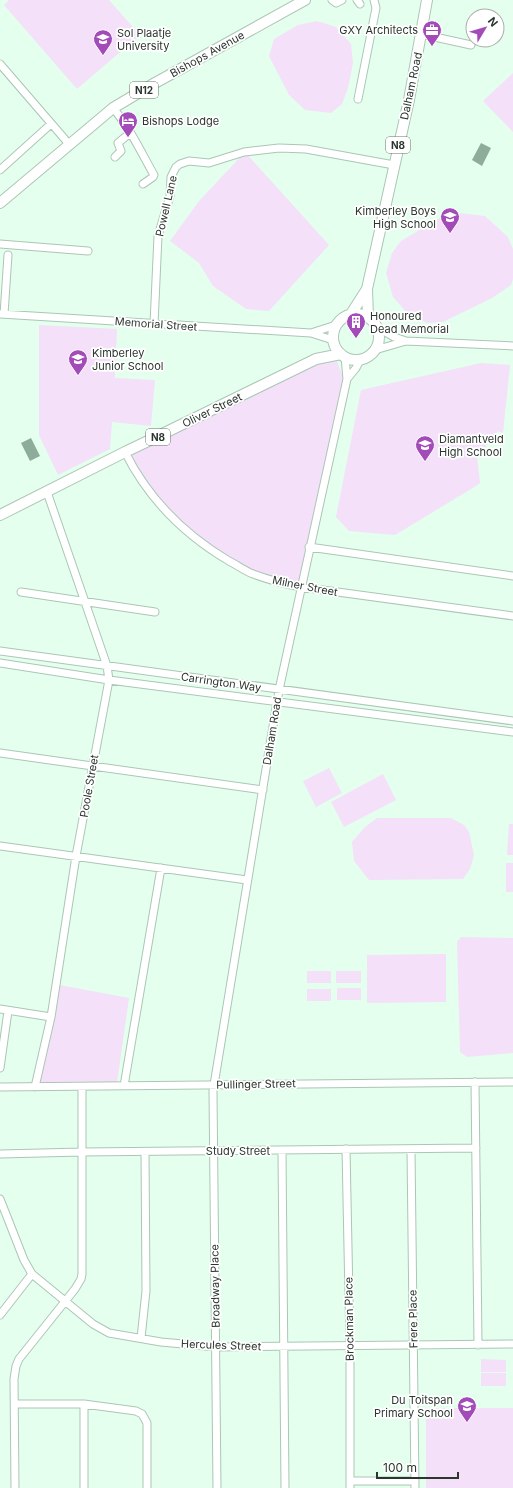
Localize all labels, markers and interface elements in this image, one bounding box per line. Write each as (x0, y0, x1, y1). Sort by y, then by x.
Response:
north arrow (465, 8, 505, 48)
text: N (485, 14, 501, 29)
office icon: GXY Architects (421, 19, 443, 47)
place label: GXY Architects (339, 23, 418, 37)
place label: Sol Plaatje University (117, 26, 171, 53)
school or university icon: Sol Plaatje University (92, 28, 114, 56)
street label: Bishops Avenue (167, 28, 247, 80)
street label: Dalham Road (397, 51, 425, 121)
road number: N12 (130, 82, 158, 98)
hotel icon: Bishops Lodge (117, 110, 139, 138)
place label: Bishops Lodge (142, 114, 219, 128)
road number: N8 (386, 137, 410, 153)
street label: Powell Lane (152, 174, 180, 238)
place label: Kimberley Boys High School (355, 204, 436, 231)
school or university icon: Kimberley Boys High School (439, 206, 461, 234)
place label: Honoured Dead Memorial (370, 309, 449, 336)
building icon: Honoured Dead Memorial (345, 311, 367, 339)
street label: Memorial Street (114, 314, 198, 334)
place label: Kimberley Junior School (92, 346, 163, 373)
school or university icon: Kimberley Junior School (67, 348, 89, 376)
street label: Oliver Street (180, 389, 244, 430)
road number: N8 (146, 429, 170, 445)
place label: Diamantveld High School (439, 432, 504, 459)
school or university icon: Diamantveld High School (414, 434, 436, 462)
street label: Milner Street (271, 573, 339, 599)
street label: Carrington Way (180, 669, 262, 695)
street label: Dalham Road (260, 696, 284, 766)
street label: Poole Street (77, 753, 101, 818)
street label: Pullinger Street (216, 1076, 296, 1092)
street label: Study Street (206, 1144, 271, 1158)
street label: Broadway Place (207, 1244, 223, 1328)
street label: Brockman Place (341, 1277, 357, 1361)
street label: Frere Place (405, 1290, 421, 1348)
street label: Hercules Street (181, 1337, 262, 1353)
place label: Du Toitspan Primary School (374, 1393, 453, 1420)
school or university icon: Du Toitspan Primary School (456, 1395, 478, 1423)
scale bar (377, 1454, 458, 1480)
text: 100 m (383, 1460, 417, 1475)

